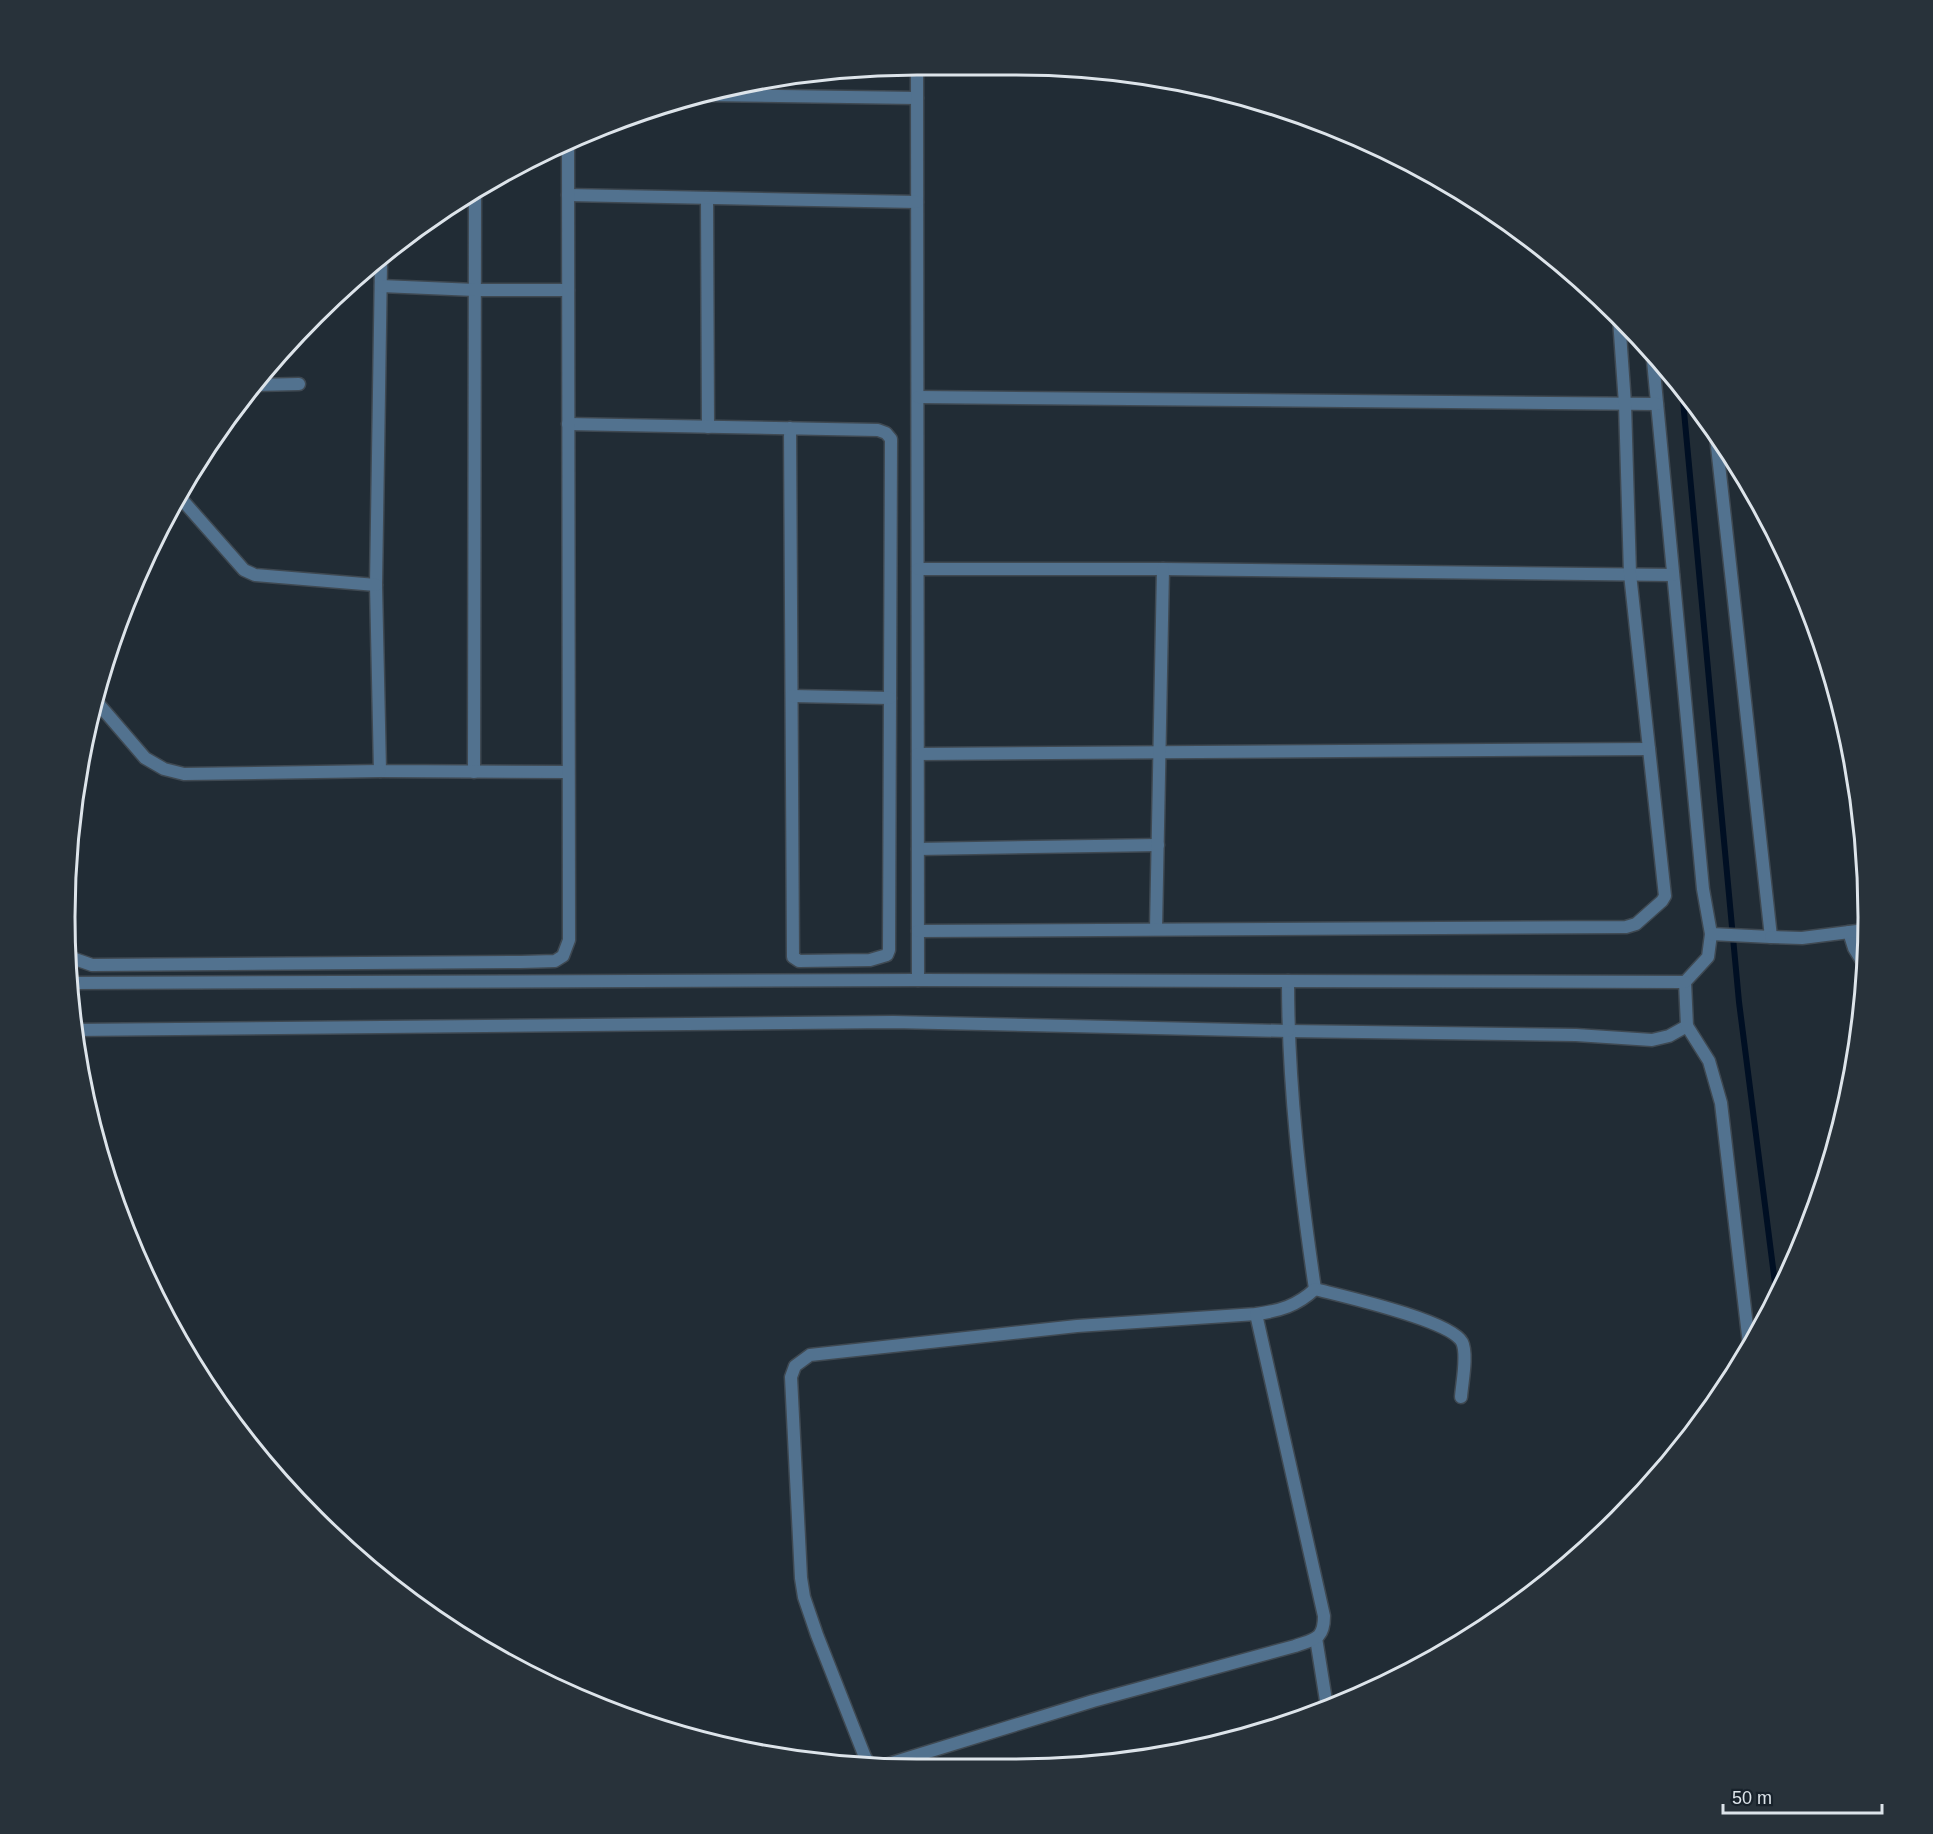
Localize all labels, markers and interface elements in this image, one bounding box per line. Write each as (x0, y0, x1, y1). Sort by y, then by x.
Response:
scale bar (1723, 1777, 1882, 1815)
text: 50 m (1732, 1788, 1772, 1808)

